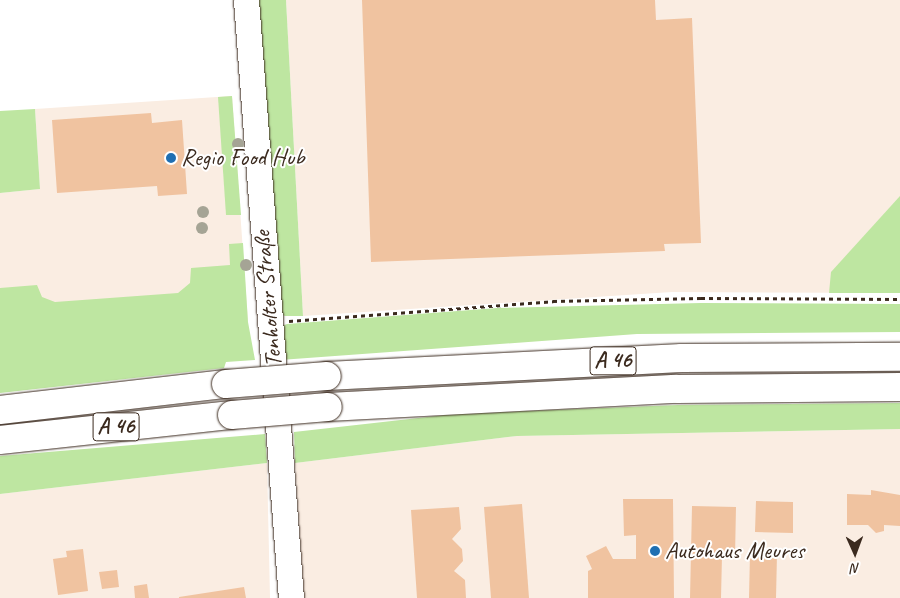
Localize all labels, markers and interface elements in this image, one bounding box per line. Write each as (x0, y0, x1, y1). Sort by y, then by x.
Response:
place label: Regio Food Hub (181, 144, 304, 172)
marker: Regio Food Hub (165, 152, 177, 164)
street label: Tenholter Straße (248, 229, 288, 369)
road number: A 46 (589, 342, 637, 381)
road number: A 46 (92, 408, 140, 447)
north arrow (830, 528, 880, 578)
place label: Autohaus Meures (665, 537, 804, 565)
marker: Autohaus Meures (649, 545, 661, 557)
text: N (851, 560, 860, 577)

